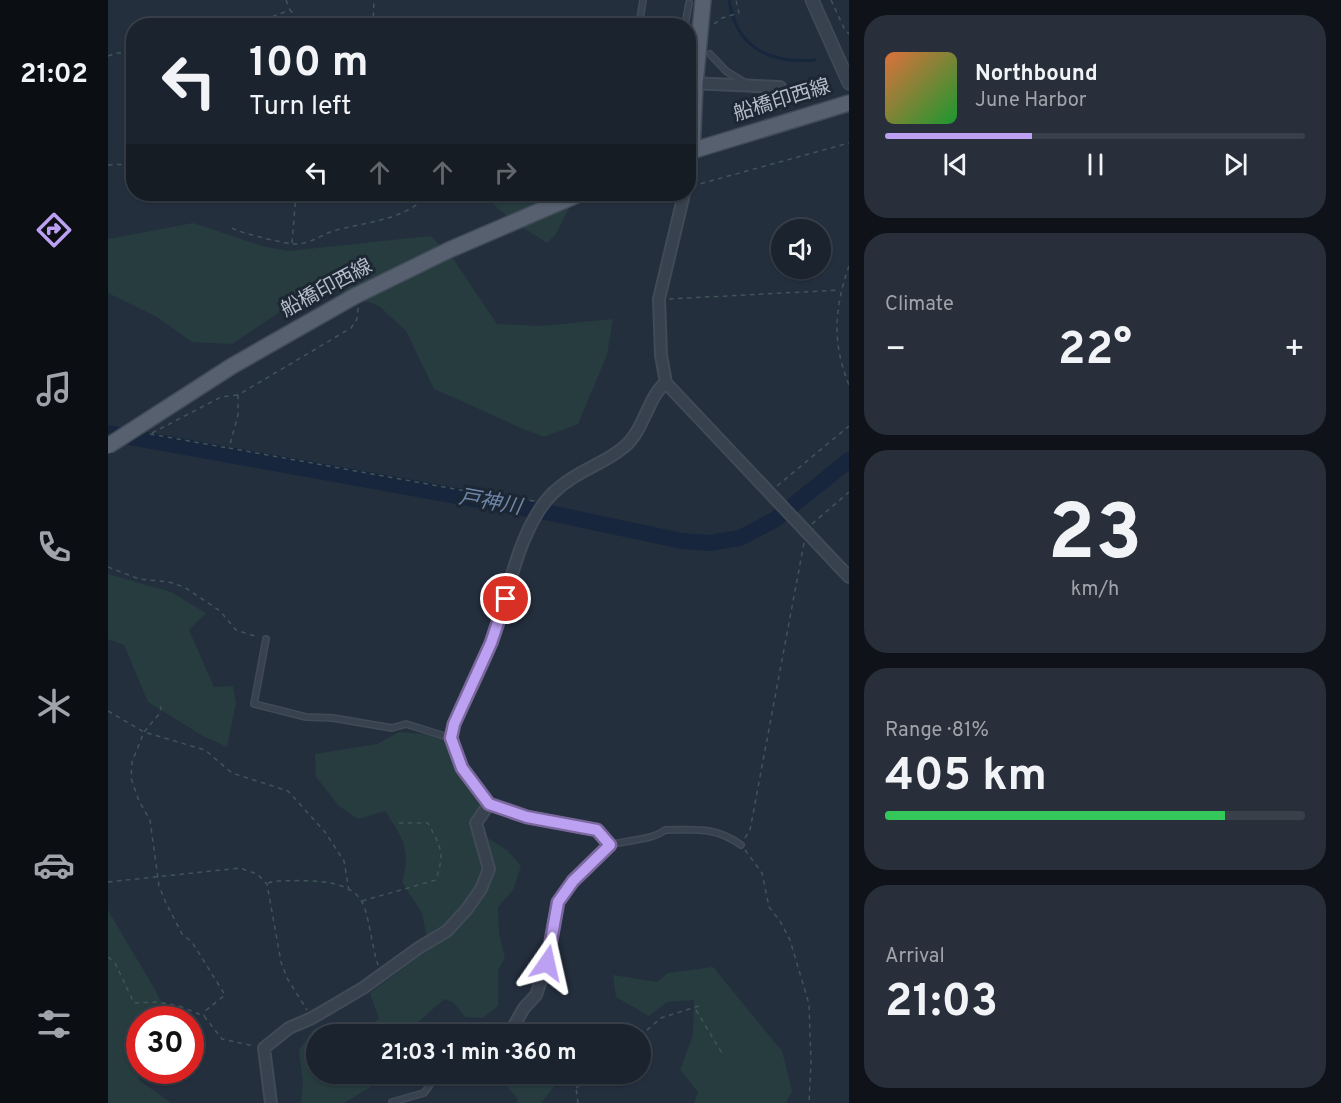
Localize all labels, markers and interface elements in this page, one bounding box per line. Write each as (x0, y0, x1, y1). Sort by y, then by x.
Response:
text: 100 m (249, 38, 368, 91)
icon: left (150, 42, 228, 120)
text: 21:02 (20, 58, 88, 92)
text: Northbound (975, 61, 1098, 88)
street label: 船橋印西線 (730, 74, 834, 128)
text: June Harbor (975, 88, 1087, 114)
text: Turn left (249, 90, 351, 124)
icon: previous (939, 148, 972, 181)
icon: pause (1079, 148, 1112, 181)
icon: next (1219, 148, 1252, 181)
icon: left (300, 156, 333, 189)
icon: ahead (363, 156, 396, 189)
icon: ahead (426, 156, 459, 189)
icon: right (489, 156, 522, 189)
icon: directions (33, 209, 75, 251)
map controls (771, 219, 831, 279)
button: sound (771, 219, 831, 279)
street label: 船橋印西線 (277, 254, 377, 324)
text: Climate (885, 292, 954, 318)
text: 22° (1058, 323, 1132, 380)
text: − (885, 330, 906, 372)
text: + (1284, 330, 1305, 372)
icon: music (33, 368, 75, 410)
water label: 戸神川 (457, 484, 525, 522)
text: 23 (1048, 488, 1142, 587)
icon: phone (33, 526, 75, 568)
pin (480, 573, 531, 624)
text: km/h (1071, 577, 1119, 603)
icon: arrive (489, 582, 522, 615)
icon: climate (33, 685, 75, 727)
text: Range · 81% (885, 718, 989, 744)
text: 405 km (885, 749, 1047, 806)
icon: car (33, 844, 75, 886)
position arrow (515, 931, 579, 995)
text: Arrival (885, 944, 945, 970)
text: 21:03 (885, 975, 998, 1032)
icon: filters (33, 1003, 75, 1045)
speed limit sign: 30 (126, 1006, 204, 1084)
text: 21:03 · 1 min · 360 m (380, 1040, 577, 1067)

